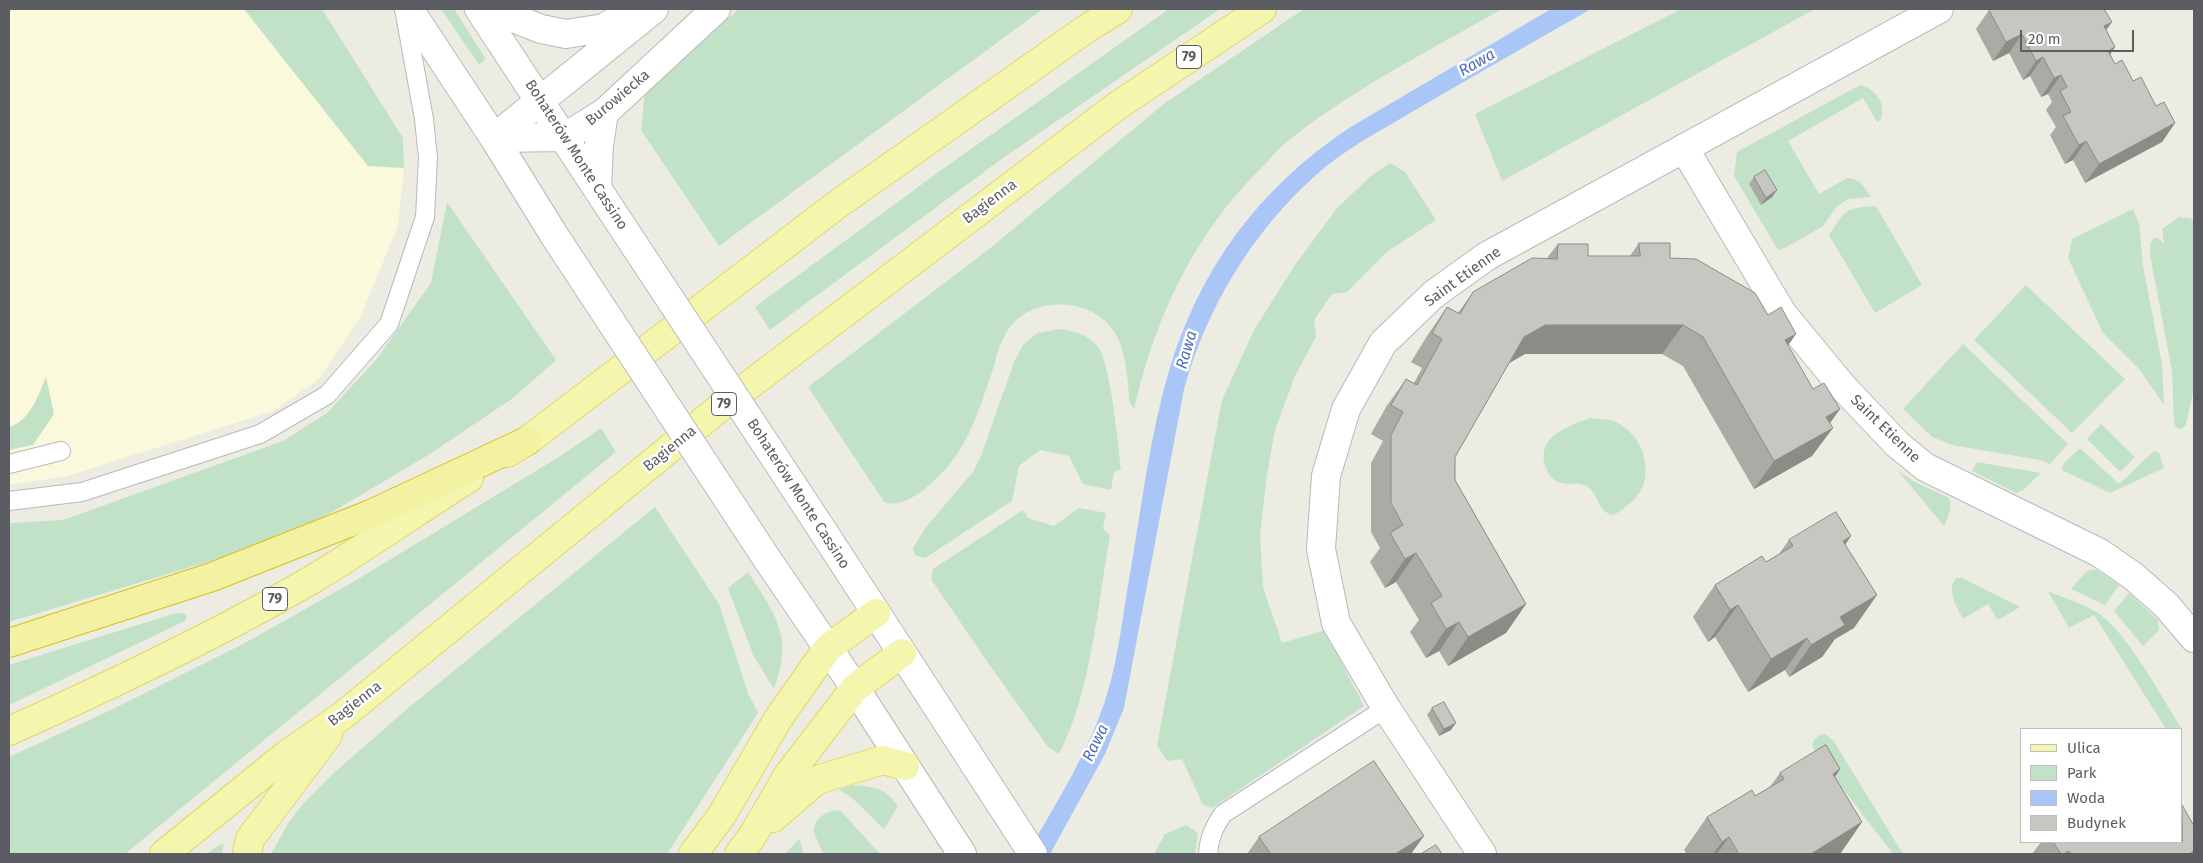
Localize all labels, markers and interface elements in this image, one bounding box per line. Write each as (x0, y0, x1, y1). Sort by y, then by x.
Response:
scale bar (2023, 20, 2137, 52)
text: 20 m (2028, 30, 2061, 48)
water label: Rawa (1455, 45, 1499, 81)
road number: 79 (1176, 46, 1202, 68)
street label: Burowiecka (582, 66, 654, 130)
street label: Bohaterów Monte Cassino (521, 77, 631, 233)
street label: Bagienna (959, 176, 1021, 228)
street label: Saint Etienne (1421, 243, 1505, 311)
water label: Rawa (1172, 329, 1202, 371)
street label: Saint Etienne (1846, 391, 1924, 467)
road number: 79 (712, 392, 736, 416)
street label: Bohaterów Monte Cassino (743, 416, 853, 572)
street label: Bagienna (640, 422, 700, 476)
road number: 79 (262, 588, 288, 610)
street label: Bagienna (325, 677, 385, 731)
water label: Rawa (1079, 721, 1113, 765)
legend (2020, 728, 2183, 843)
text: Ulica (2067, 739, 2101, 757)
text: Park (2067, 764, 2097, 782)
text: Woda (2067, 789, 2105, 807)
text: Budynek (2067, 814, 2126, 832)

